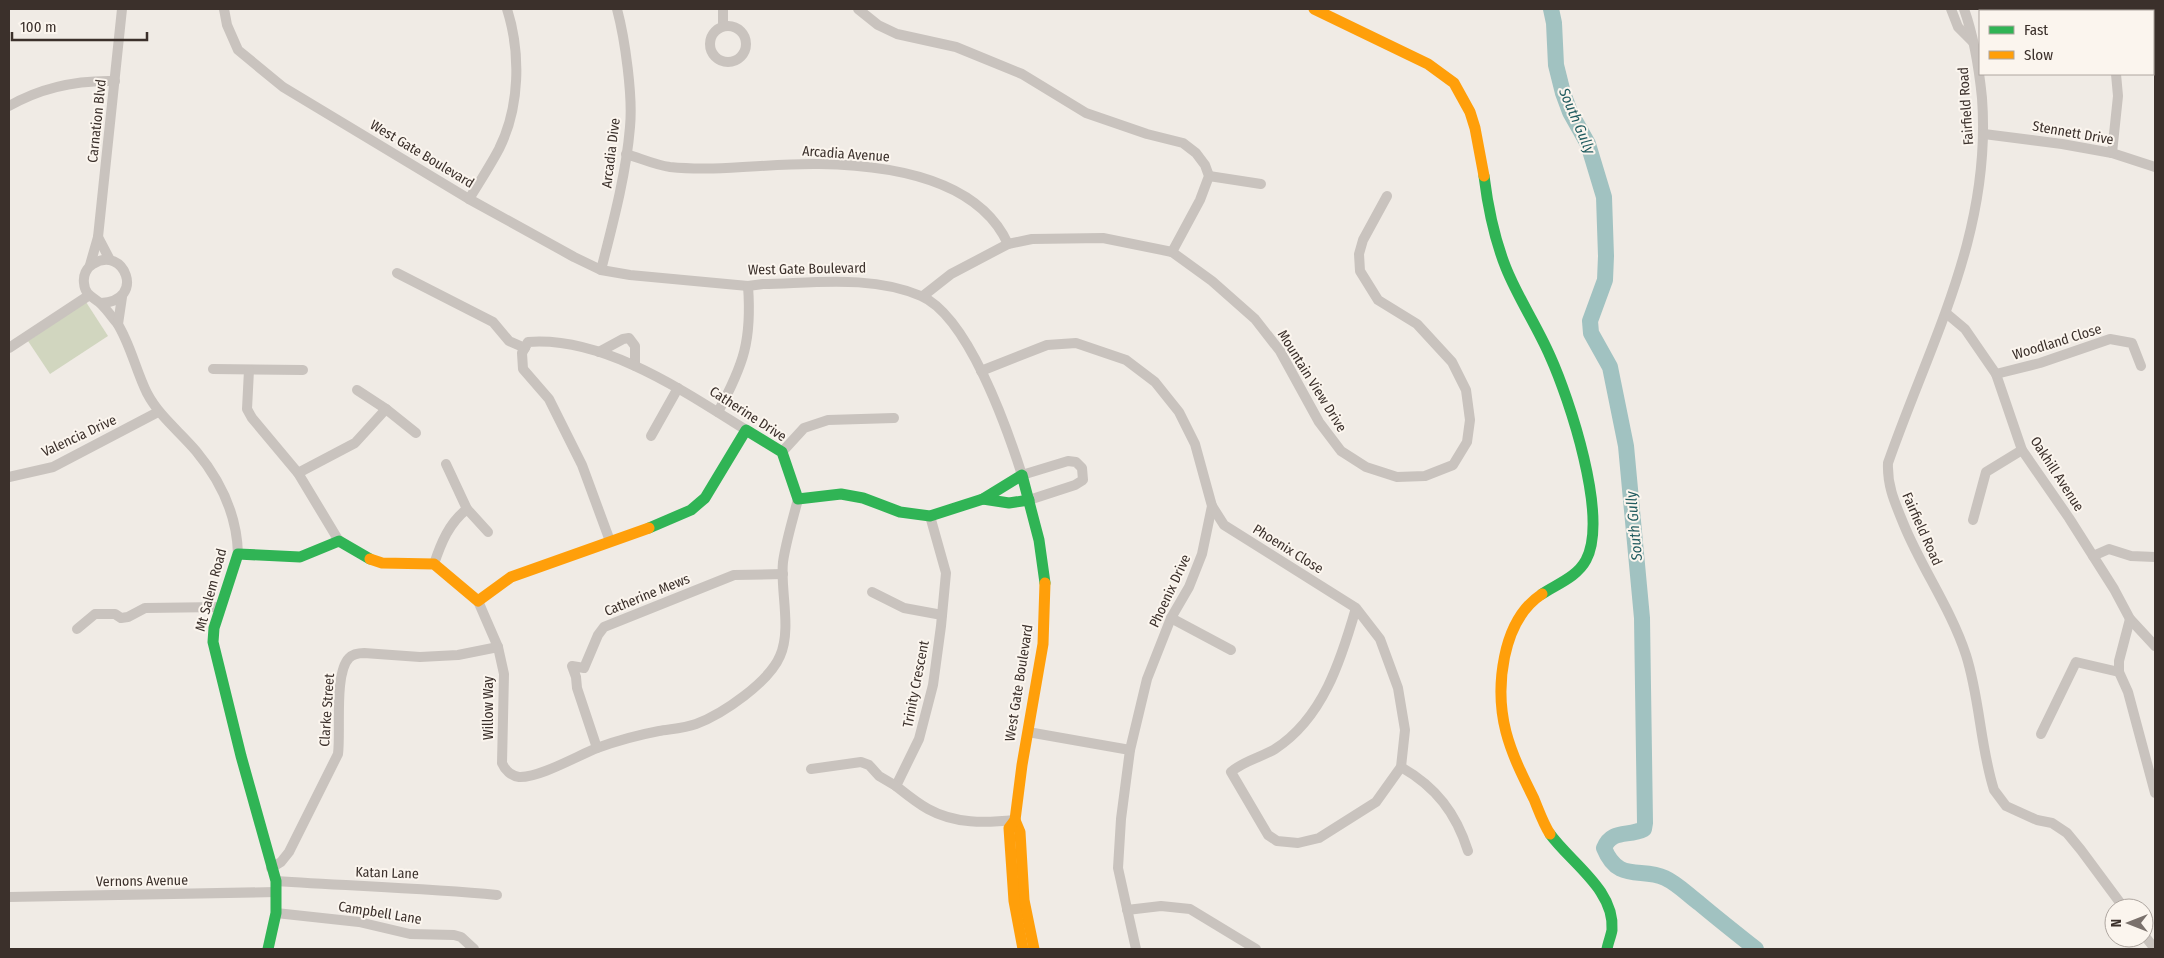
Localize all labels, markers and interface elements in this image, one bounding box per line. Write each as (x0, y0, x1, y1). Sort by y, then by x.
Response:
scale bar (12, 10, 148, 42)
legend (1979, 10, 2154, 75)
text: 100 m (20, 18, 57, 36)
text: Fast (2024, 21, 2048, 39)
text: Slow (2024, 46, 2053, 64)
street label: Fairfield Road (1955, 66, 1977, 146)
street label: Carnation Blvd (84, 78, 110, 164)
water label: South Gully (1555, 84, 1599, 158)
street label: West Gate Boulevard (367, 116, 477, 192)
street label: Arcadia Dive (598, 117, 624, 189)
street label: Stennett Drive (2031, 118, 2115, 149)
street label: Arcadia Avenue (802, 142, 890, 166)
street label: West Gate Boulevard (748, 259, 866, 279)
street label: Woodland Close (2010, 320, 2104, 364)
street label: Mountain View Drive (1274, 327, 1350, 435)
street label: Catherine Drive (706, 383, 790, 445)
street label: Valencia Drive (39, 411, 119, 461)
street label: Oakhill Avenue (2027, 433, 2088, 515)
water label: South Gully (1622, 489, 1646, 563)
street label: Fairfield Road (1898, 490, 1946, 568)
street label: Phoenix Close (1250, 521, 1326, 577)
street label: Mt Salem Road (192, 547, 230, 633)
street label: Phoenix Drive (1146, 552, 1194, 630)
street label: Catherine Mews (602, 570, 692, 620)
street label: West Gate Boulevard (1001, 623, 1037, 743)
street label: Trinity Crescent (899, 639, 933, 729)
street label: Clarke Street (316, 672, 338, 747)
street label: Willow Way (480, 675, 497, 740)
street label: Katan Lane (355, 863, 419, 883)
street label: Vernons Avenue (96, 872, 188, 890)
street label: Campbell Lane (337, 898, 423, 928)
north arrow (2104, 898, 2154, 948)
text: N (2108, 919, 2125, 927)

